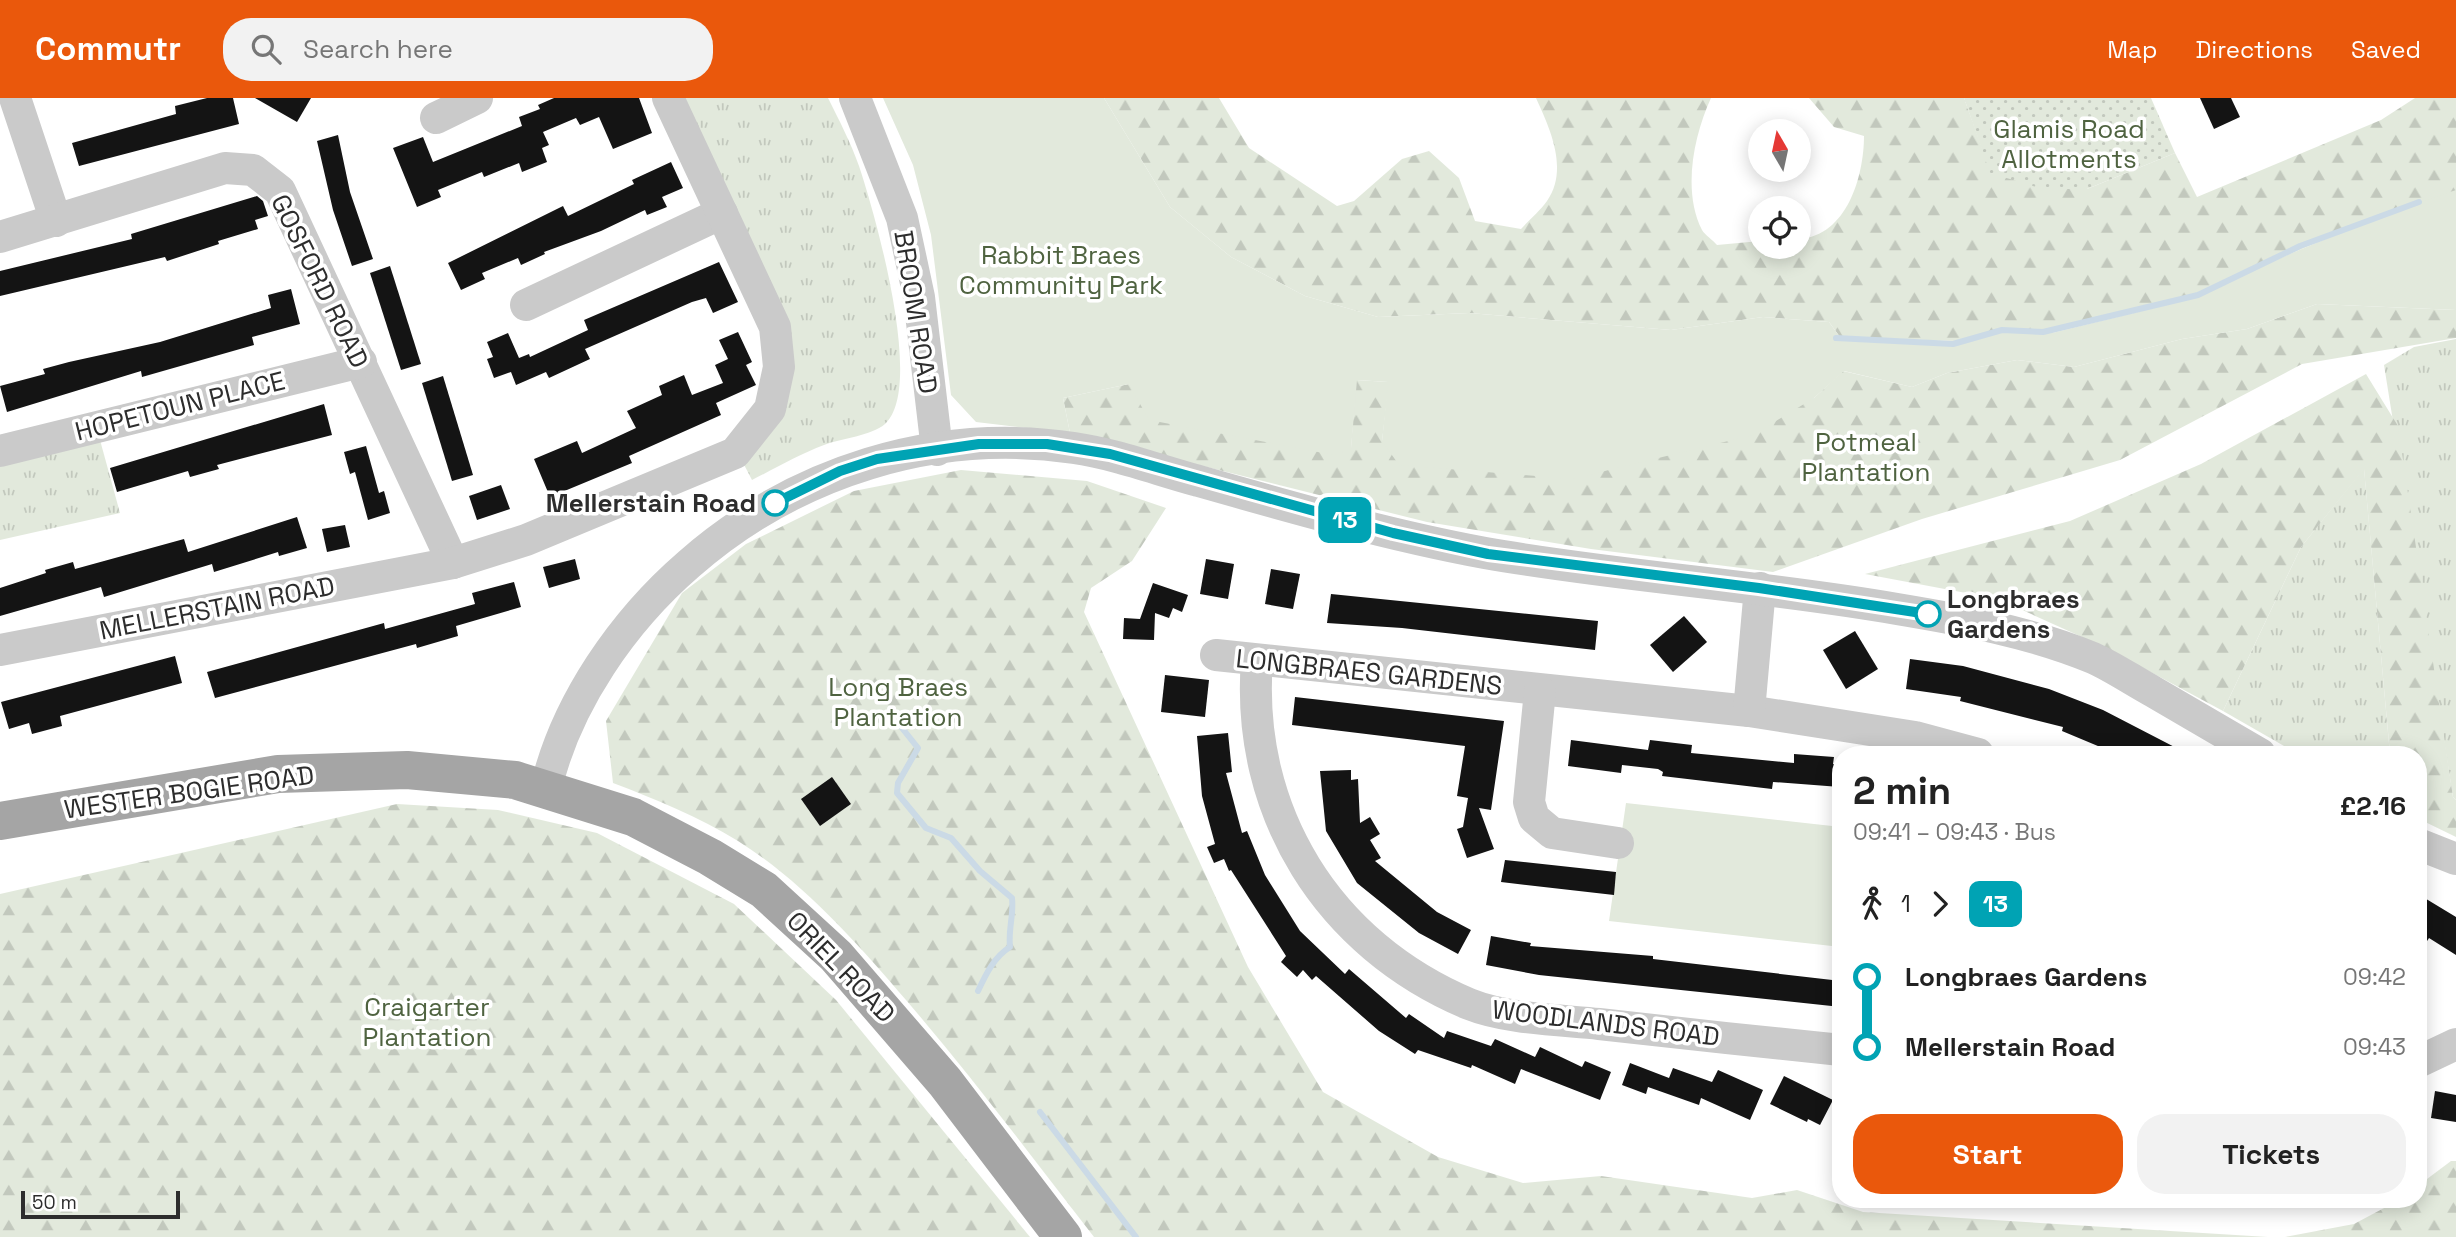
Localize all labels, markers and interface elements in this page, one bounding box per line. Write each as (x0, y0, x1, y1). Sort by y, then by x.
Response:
search box (223, 18, 713, 81)
text: Commutr (35, 28, 181, 70)
icon: search (247, 30, 285, 68)
text: Search here (303, 32, 453, 66)
text: Map (2107, 34, 2157, 65)
text: Directions (2195, 34, 2313, 65)
text: Saved (2351, 34, 2421, 65)
park label: Glamis Road Allotments (1993, 112, 2145, 176)
north arrow (1748, 119, 1811, 182)
map controls (1748, 119, 1811, 259)
street label: GOSFORD ROAD (263, 189, 377, 373)
button: locate (1748, 196, 1811, 259)
street label: BROOM ROAD (886, 228, 946, 396)
park label: Rabbit Braes Community Park (959, 238, 1163, 302)
street label: HOPETOUN PLACE (72, 363, 288, 449)
park label: Potmeal Plantation (1802, 425, 1930, 489)
place label: Mellerstain Road (546, 486, 756, 520)
marker: Mellerstain Road (762, 490, 788, 516)
line badge: 13 (1314, 497, 1376, 543)
text: 13 (1332, 504, 1358, 535)
street label: MELLERSTAIN ROAD (96, 569, 338, 647)
place label: Longbraes Gardens (1947, 582, 2080, 646)
marker: Longbraes Gardens (1915, 601, 1941, 627)
street label: LONGBRAES GARDENS (1234, 641, 1504, 703)
park label: Long Braes Plantation (828, 670, 968, 734)
street label: WESTER BOGIE ROAD (62, 758, 316, 826)
text: 2 min (1853, 767, 1951, 815)
text: £2.16 (2340, 789, 2406, 823)
text: 09:41 – 09:43 · Bus (1853, 817, 2056, 847)
icon: walk (1853, 885, 1891, 923)
icon: forward (1921, 885, 1959, 923)
text: 13 (1983, 888, 2008, 919)
text: 1 (1901, 889, 1911, 919)
street label: ORIEL ROAD (779, 904, 903, 1030)
text: Longbraes Gardens (1905, 960, 2147, 994)
text: 09:42 (2343, 962, 2406, 992)
park label: Craigarter Plantation (363, 990, 491, 1054)
street label: WOODLANDS ROAD (1490, 992, 1722, 1054)
text: Mellerstain Road (1905, 1030, 2115, 1064)
text: 09:43 (2343, 1032, 2406, 1062)
button: Start (1853, 1114, 2123, 1194)
button: Tickets (2137, 1114, 2406, 1194)
scale bar (21, 1188, 180, 1220)
text: 50 m (32, 1190, 77, 1215)

